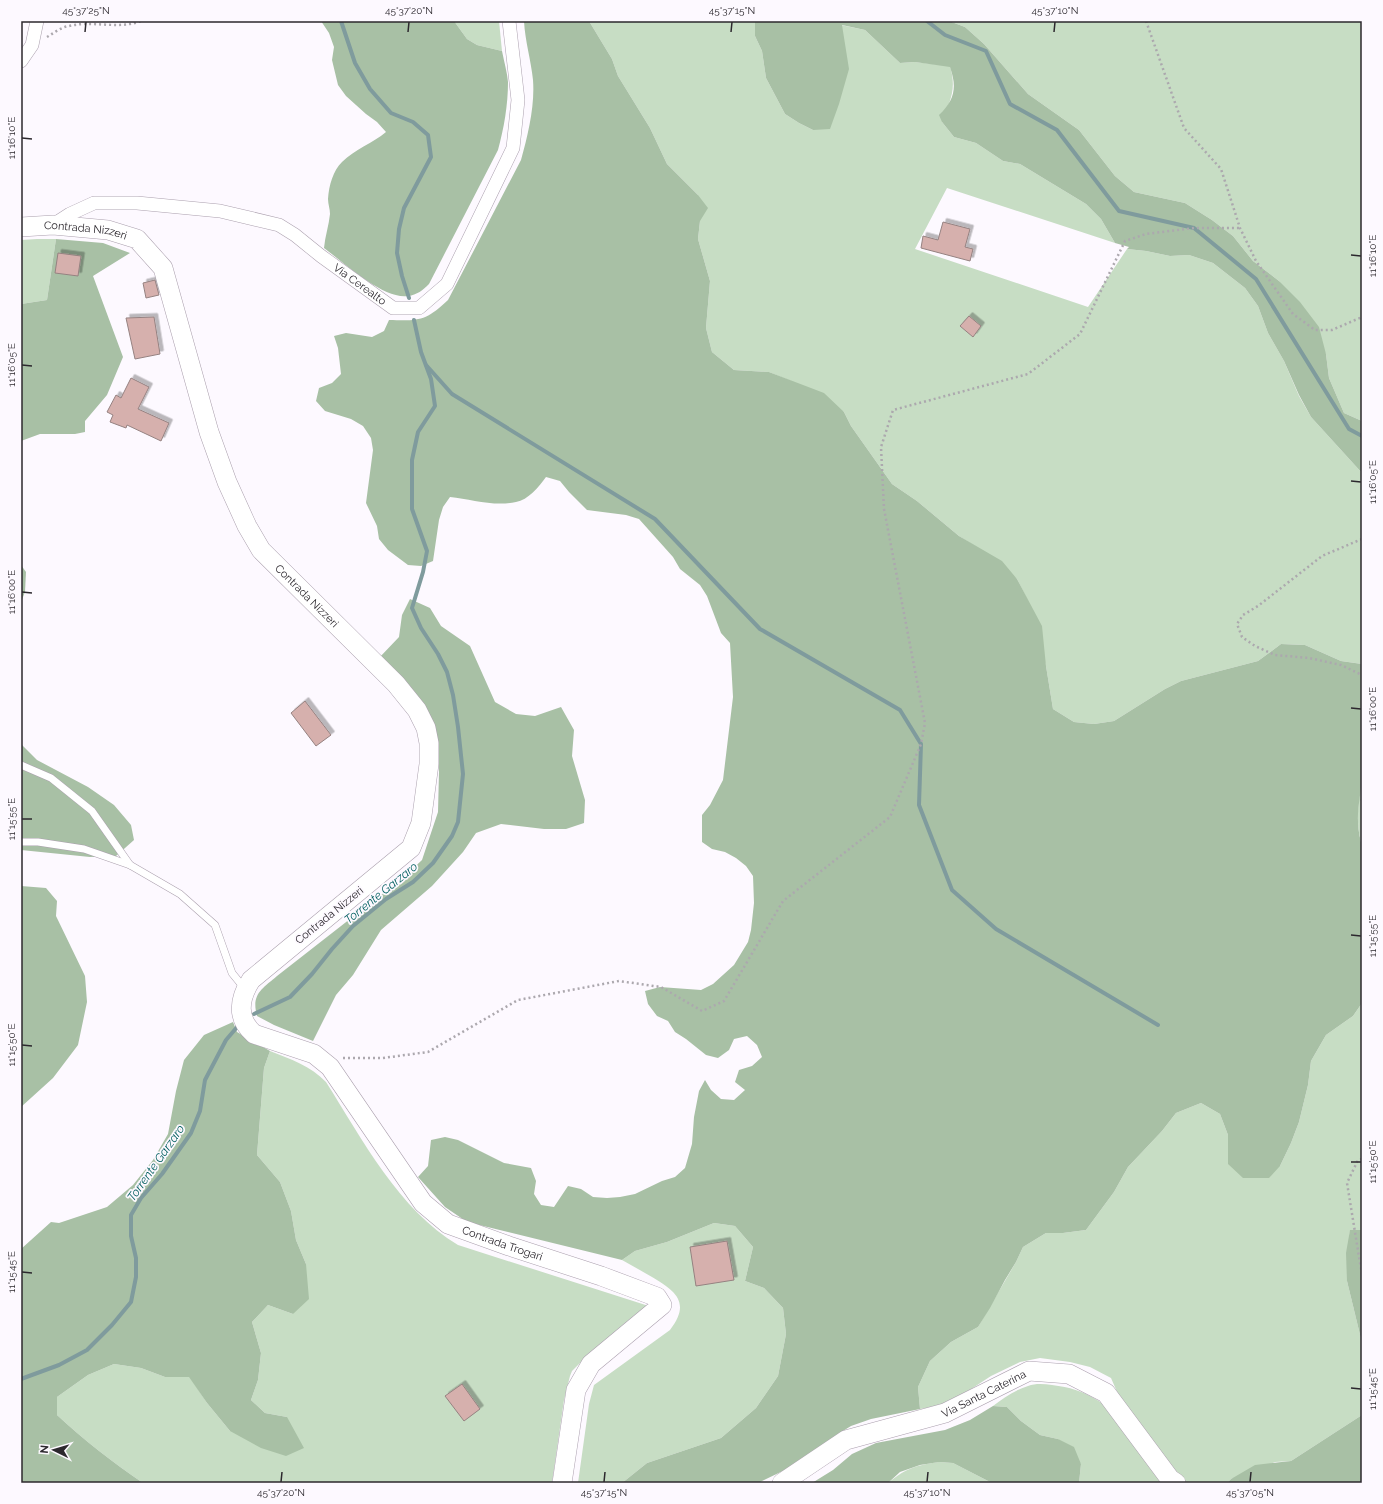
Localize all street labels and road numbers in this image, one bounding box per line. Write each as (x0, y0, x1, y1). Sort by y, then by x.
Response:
street label: Contrada Nizzeri (44, 219, 129, 243)
street label: Via Cerealto (331, 261, 389, 308)
street label: Contrada Nizzeri (272, 562, 341, 630)
street label: Contrada Nizzeri (293, 884, 366, 947)
street label: Contrada Trogari (460, 1224, 544, 1264)
street label: Via Santa Caterina (940, 1368, 1028, 1421)

